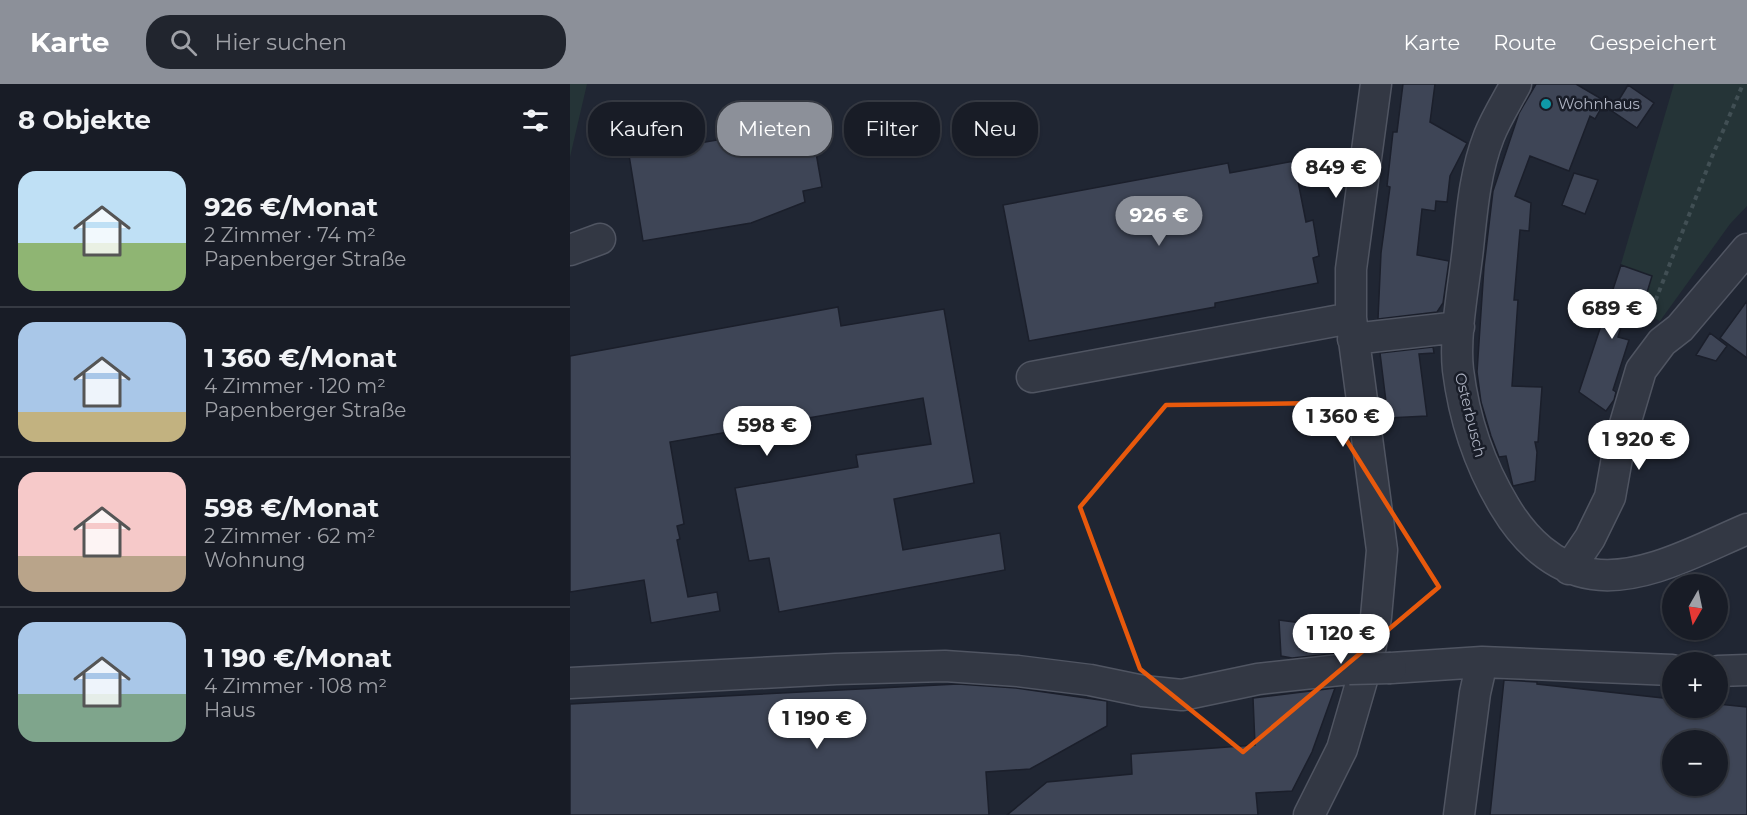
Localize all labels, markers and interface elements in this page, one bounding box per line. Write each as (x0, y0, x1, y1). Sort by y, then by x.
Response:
search box (146, 15, 566, 69)
text: Karte (30, 25, 110, 59)
icon: search (167, 26, 200, 59)
text: Hier suchen (215, 29, 347, 56)
text: Karte (1404, 30, 1460, 55)
text: Route (1493, 30, 1556, 55)
text: Gespeichert (1589, 30, 1717, 55)
place label: Wohnhaus (1558, 94, 1640, 113)
marker: Wohnhaus (1539, 97, 1553, 111)
chip: Kaufen (588, 102, 705, 156)
chip: Mieten (717, 102, 832, 156)
chip: Filter (844, 102, 940, 156)
chip: Neu (952, 102, 1038, 156)
text: 8 Objekte (18, 104, 151, 136)
icon: filters (519, 104, 552, 137)
pin: 849 € (1294, 148, 1378, 199)
text: 849 € (1305, 155, 1367, 179)
text: 926 €/Monat (204, 191, 378, 223)
icon: home (66, 195, 138, 267)
pin: 926 € (1117, 196, 1201, 247)
text: 926 € (1129, 203, 1189, 227)
text: 2 Zimmer · 74 m² (204, 223, 376, 247)
text: Papenberger Straße (204, 247, 406, 271)
pin: 689 € (1570, 289, 1654, 340)
text: 689 € (1582, 296, 1642, 320)
text: 1 360 €/Monat (204, 342, 397, 374)
icon: home (66, 346, 138, 418)
street label: Osterbusch (1451, 371, 1490, 459)
text: 4 Zimmer · 120 m² (204, 374, 386, 398)
pin: 1 360 € (1288, 397, 1398, 448)
text: Papenberger Straße (204, 398, 406, 422)
text: 1 360 € (1306, 404, 1380, 428)
pin: 598 € (725, 406, 809, 457)
text: 598 € (737, 413, 797, 437)
pin: 1 920 € (1584, 420, 1694, 471)
text: 1 920 € (1602, 427, 1676, 451)
text: 598 €/Monat (204, 492, 379, 524)
icon: home (66, 496, 138, 568)
text: 2 Zimmer · 62 m² (204, 524, 376, 548)
text: Wohnung (204, 548, 305, 572)
north arrow (1662, 574, 1728, 640)
map controls (1662, 574, 1728, 796)
pin: 1 120 € (1286, 614, 1396, 665)
text: 1 120 € (1307, 621, 1375, 645)
text: 1 190 €/Monat (204, 642, 392, 674)
icon: home (66, 646, 138, 718)
button: + (1662, 652, 1728, 718)
text: 4 Zimmer · 108 m² (204, 674, 387, 698)
text: Haus (204, 698, 255, 722)
pin: 1 190 € (762, 699, 872, 750)
text: 1 190 € (782, 706, 852, 730)
button: − (1662, 730, 1728, 796)

